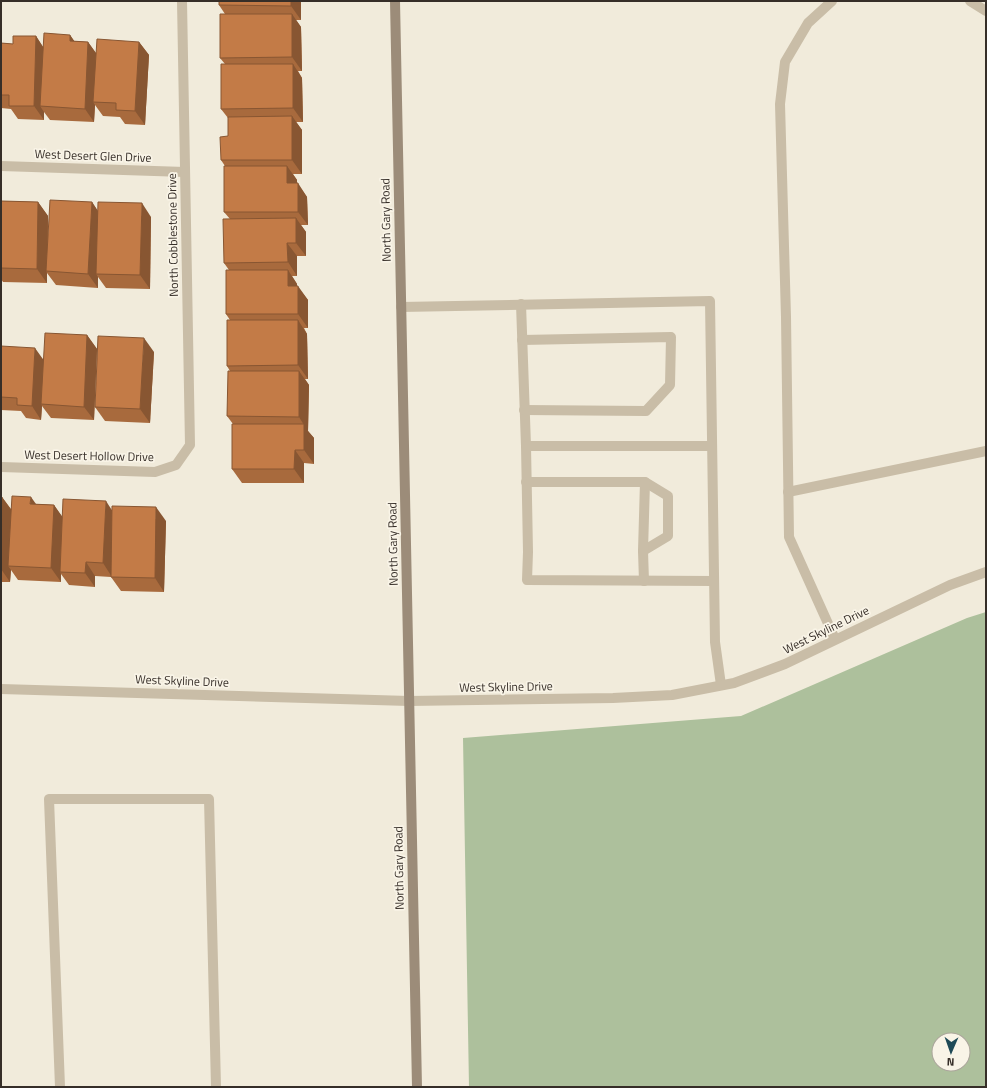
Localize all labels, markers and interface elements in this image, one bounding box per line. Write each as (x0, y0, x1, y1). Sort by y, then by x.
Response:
street label: West Desert Glen Drive (34, 144, 152, 167)
street label: North Cobblestone Drive (162, 173, 183, 297)
street label: North Gary Road (375, 178, 396, 262)
street label: West Desert Hollow Drive (24, 445, 154, 466)
street label: North Gary Road (382, 502, 403, 586)
street label: West Skyline Drive (779, 600, 872, 659)
street label: West Skyline Drive (135, 669, 229, 692)
street label: West Skyline Drive (459, 676, 553, 697)
street label: North Gary Road (388, 826, 409, 910)
north arrow (931, 1032, 971, 1072)
text: N (947, 1054, 955, 1070)

